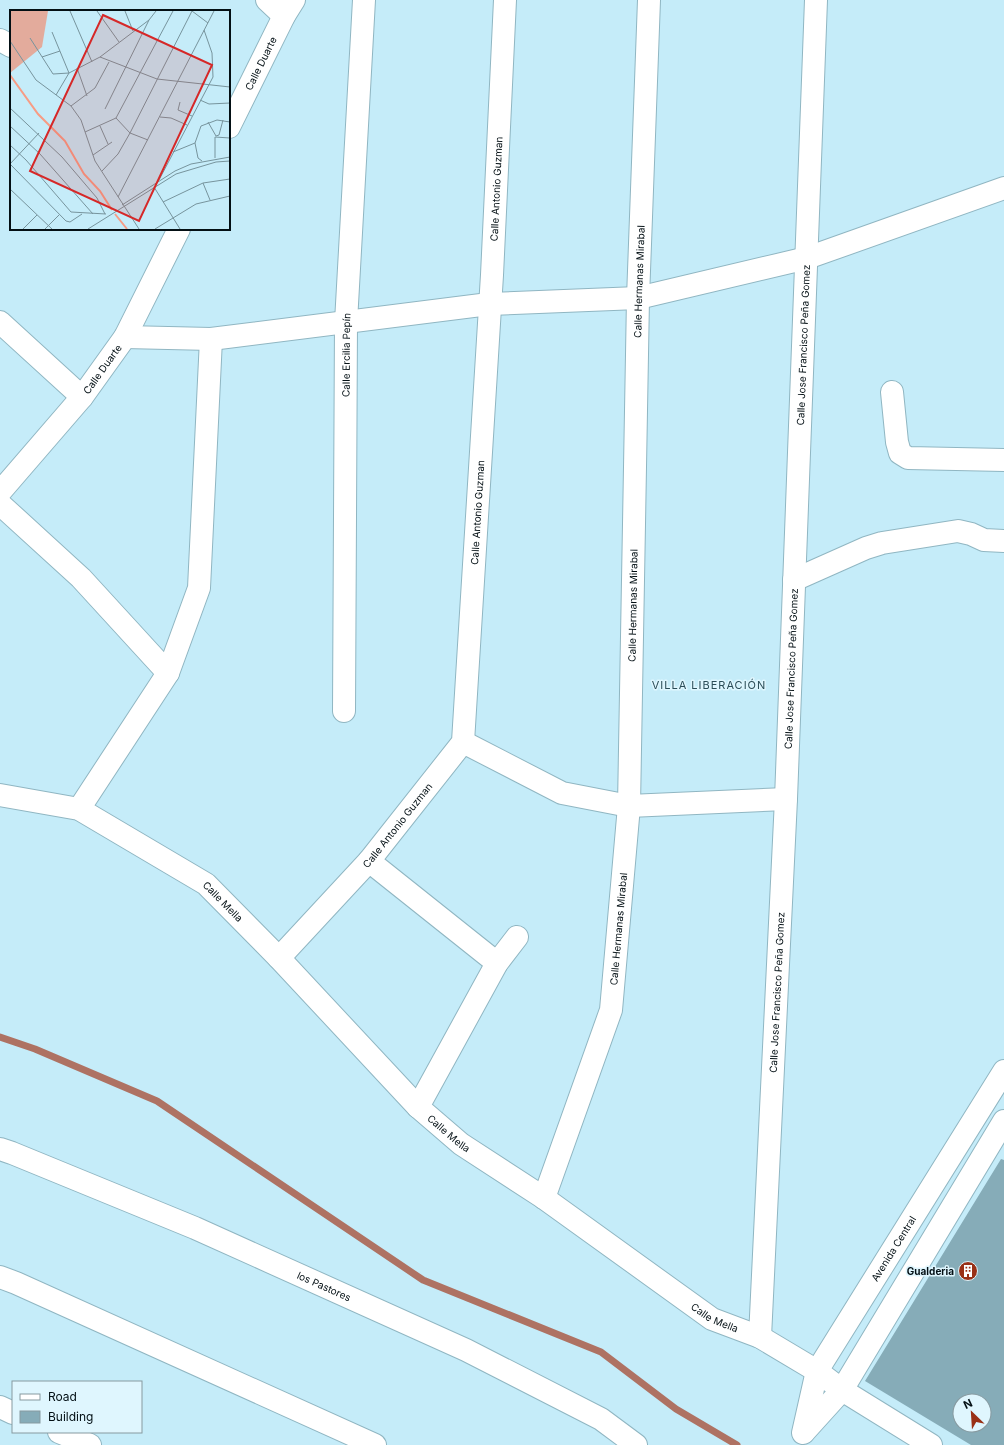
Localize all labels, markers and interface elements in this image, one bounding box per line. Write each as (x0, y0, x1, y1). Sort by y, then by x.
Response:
inset map (10, 10, 230, 230)
street label: Calle Duarte (242, 35, 279, 92)
street label: Calle Antonio Guzman (488, 136, 505, 242)
street label: Calle Hermanas Mirabal (631, 225, 647, 338)
street label: Calle Jose Francisco Peña Gomez (794, 264, 812, 426)
street label: Calle Ercilia Pepín (340, 313, 353, 397)
street label: Calle Duarte (80, 342, 124, 396)
street label: Calle Antonio Guzman (468, 460, 486, 565)
street label: Calle Hermanas Mirabal (626, 549, 640, 662)
street label: Calle Jose Francisco Peña Gomez (782, 588, 800, 749)
district label: VILLA LIBERACIÓN (652, 678, 766, 692)
street label: Calle Antonio Guzman (360, 780, 435, 870)
street label: Calle Hermanas Mirabal (607, 872, 629, 986)
street label: Calle Mella (201, 879, 246, 924)
street label: Calle Jose Francisco Peña Gomez (767, 912, 787, 1073)
street label: Calle Mella (425, 1112, 472, 1154)
street label: Avenida Central (869, 1214, 918, 1283)
building icon: Gualderia (957, 1260, 979, 1282)
place label: Gualderia (907, 1265, 954, 1277)
street label: los Pastores (295, 1269, 353, 1303)
street label: Calle Mella (689, 1300, 740, 1334)
legend (12, 1381, 142, 1433)
text: Road (48, 1389, 77, 1404)
north arrow (952, 1393, 992, 1433)
text: N (961, 1396, 975, 1412)
text: Building (48, 1409, 93, 1424)

